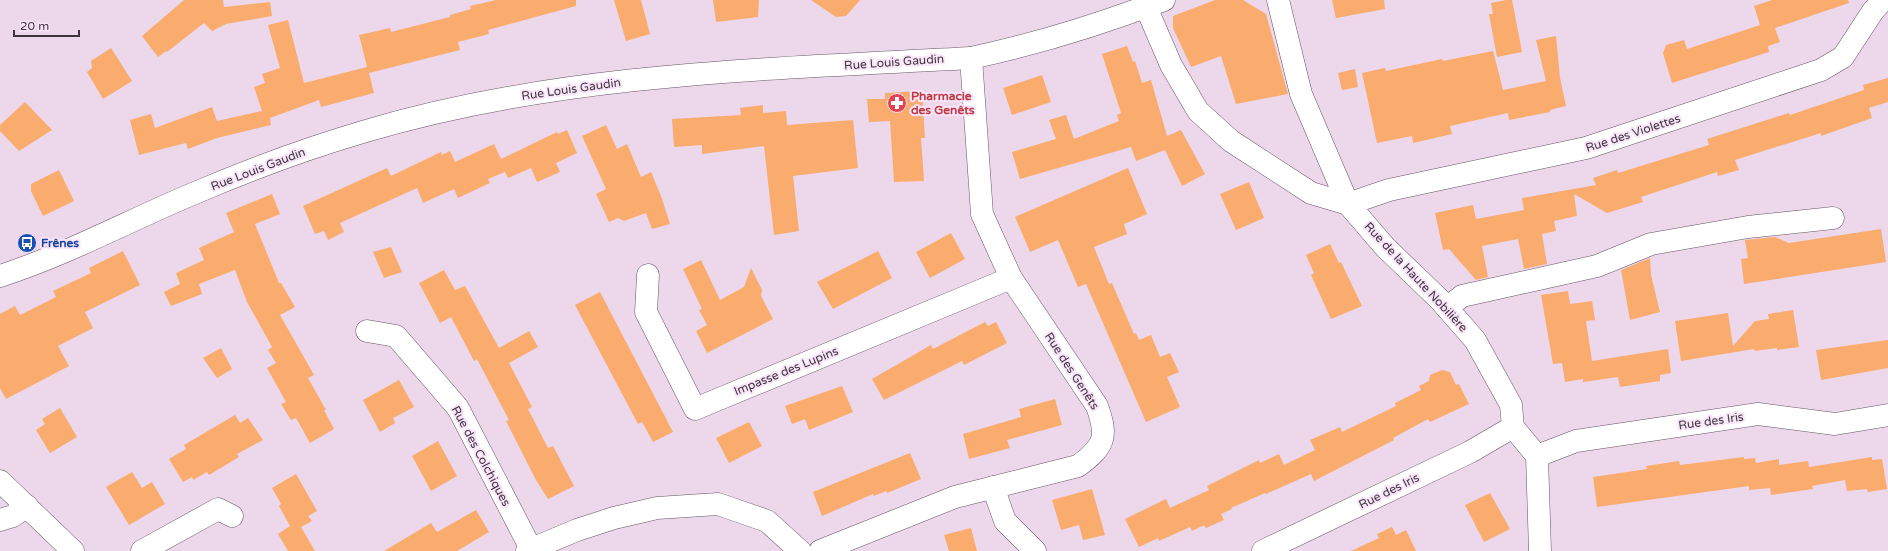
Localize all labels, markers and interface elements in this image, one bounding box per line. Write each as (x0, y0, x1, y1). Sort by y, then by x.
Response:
scale bar (14, 12, 79, 38)
text: 20 m (20, 19, 49, 33)
street label: Rue Louis Gaudin (844, 52, 944, 72)
street label: Rue Louis Gaudin (520, 75, 622, 103)
place label: Pharmacie des Genêts (911, 89, 975, 117)
pharmacy icon: Pharmacie des Genêts (886, 92, 908, 114)
street label: Rue des Violettes (1584, 111, 1682, 155)
street label: Rue Louis Gaudin (209, 145, 307, 193)
street label: Rue de la Haute Nobilière (1361, 219, 1471, 335)
bus stop icon: Frênes (16, 232, 38, 254)
place label: Frênes (41, 236, 79, 250)
street label: Rue des Genêts (1042, 330, 1102, 412)
street label: Impasse des Lupins (732, 344, 840, 398)
street label: Rue des Colchiques (449, 403, 513, 509)
street label: Rue des Iris (1678, 409, 1745, 433)
street label: Rue des Iris (1356, 470, 1422, 512)

